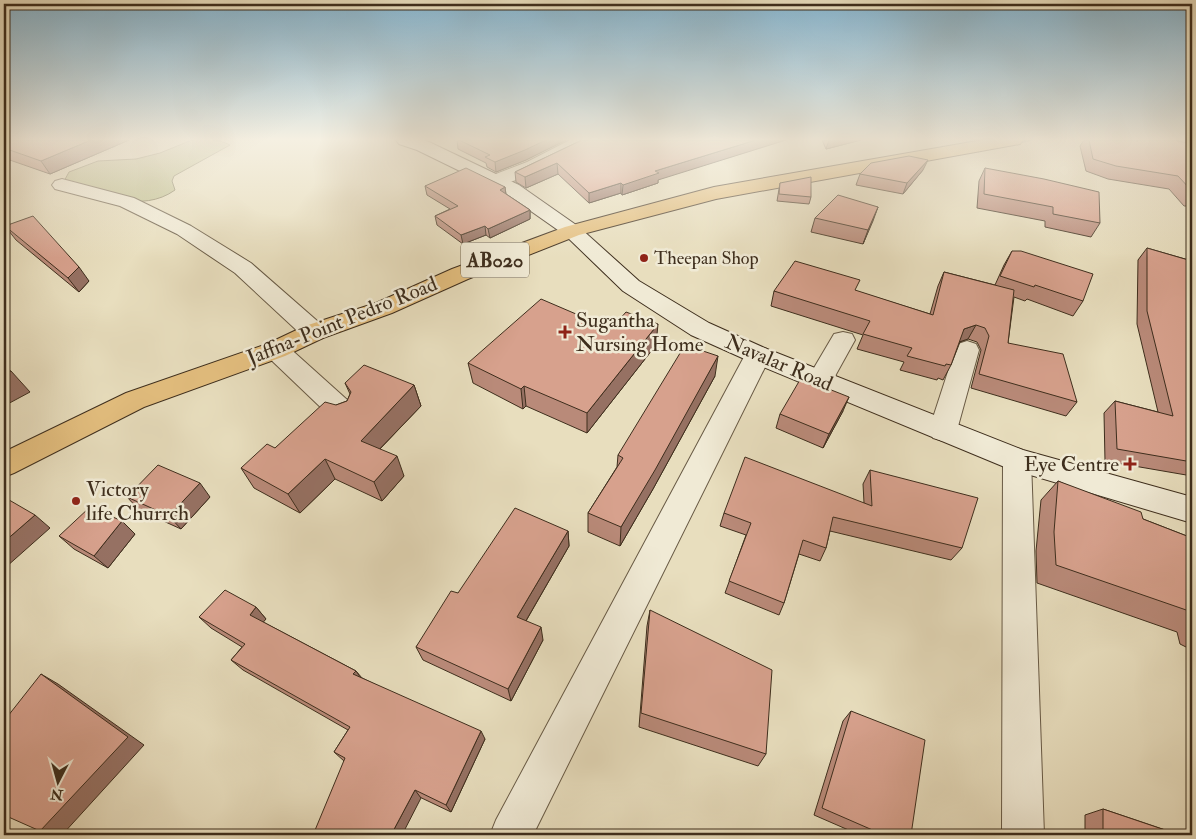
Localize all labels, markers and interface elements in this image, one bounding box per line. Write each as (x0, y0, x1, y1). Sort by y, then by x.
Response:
road number: AB020 (461, 242, 529, 278)
place label: Theepan Shop (654, 247, 759, 270)
marker: Theepan Shop (638, 252, 650, 264)
street label: Jaffna-Point Pedro Road (242, 270, 442, 372)
place label: Sugantha Nursing Home (576, 307, 704, 358)
marker: Sugantha Nursing Home (558, 325, 572, 339)
street label: Navalar Road (721, 328, 838, 398)
place label: Eye Centre (1024, 451, 1119, 478)
marker: Eye Centre (1123, 457, 1137, 471)
place label: Victory life Churrch (86, 476, 189, 527)
marker: Victory life Churrch (70, 495, 82, 507)
north arrow (32, 756, 82, 806)
text: N (49, 785, 65, 804)

